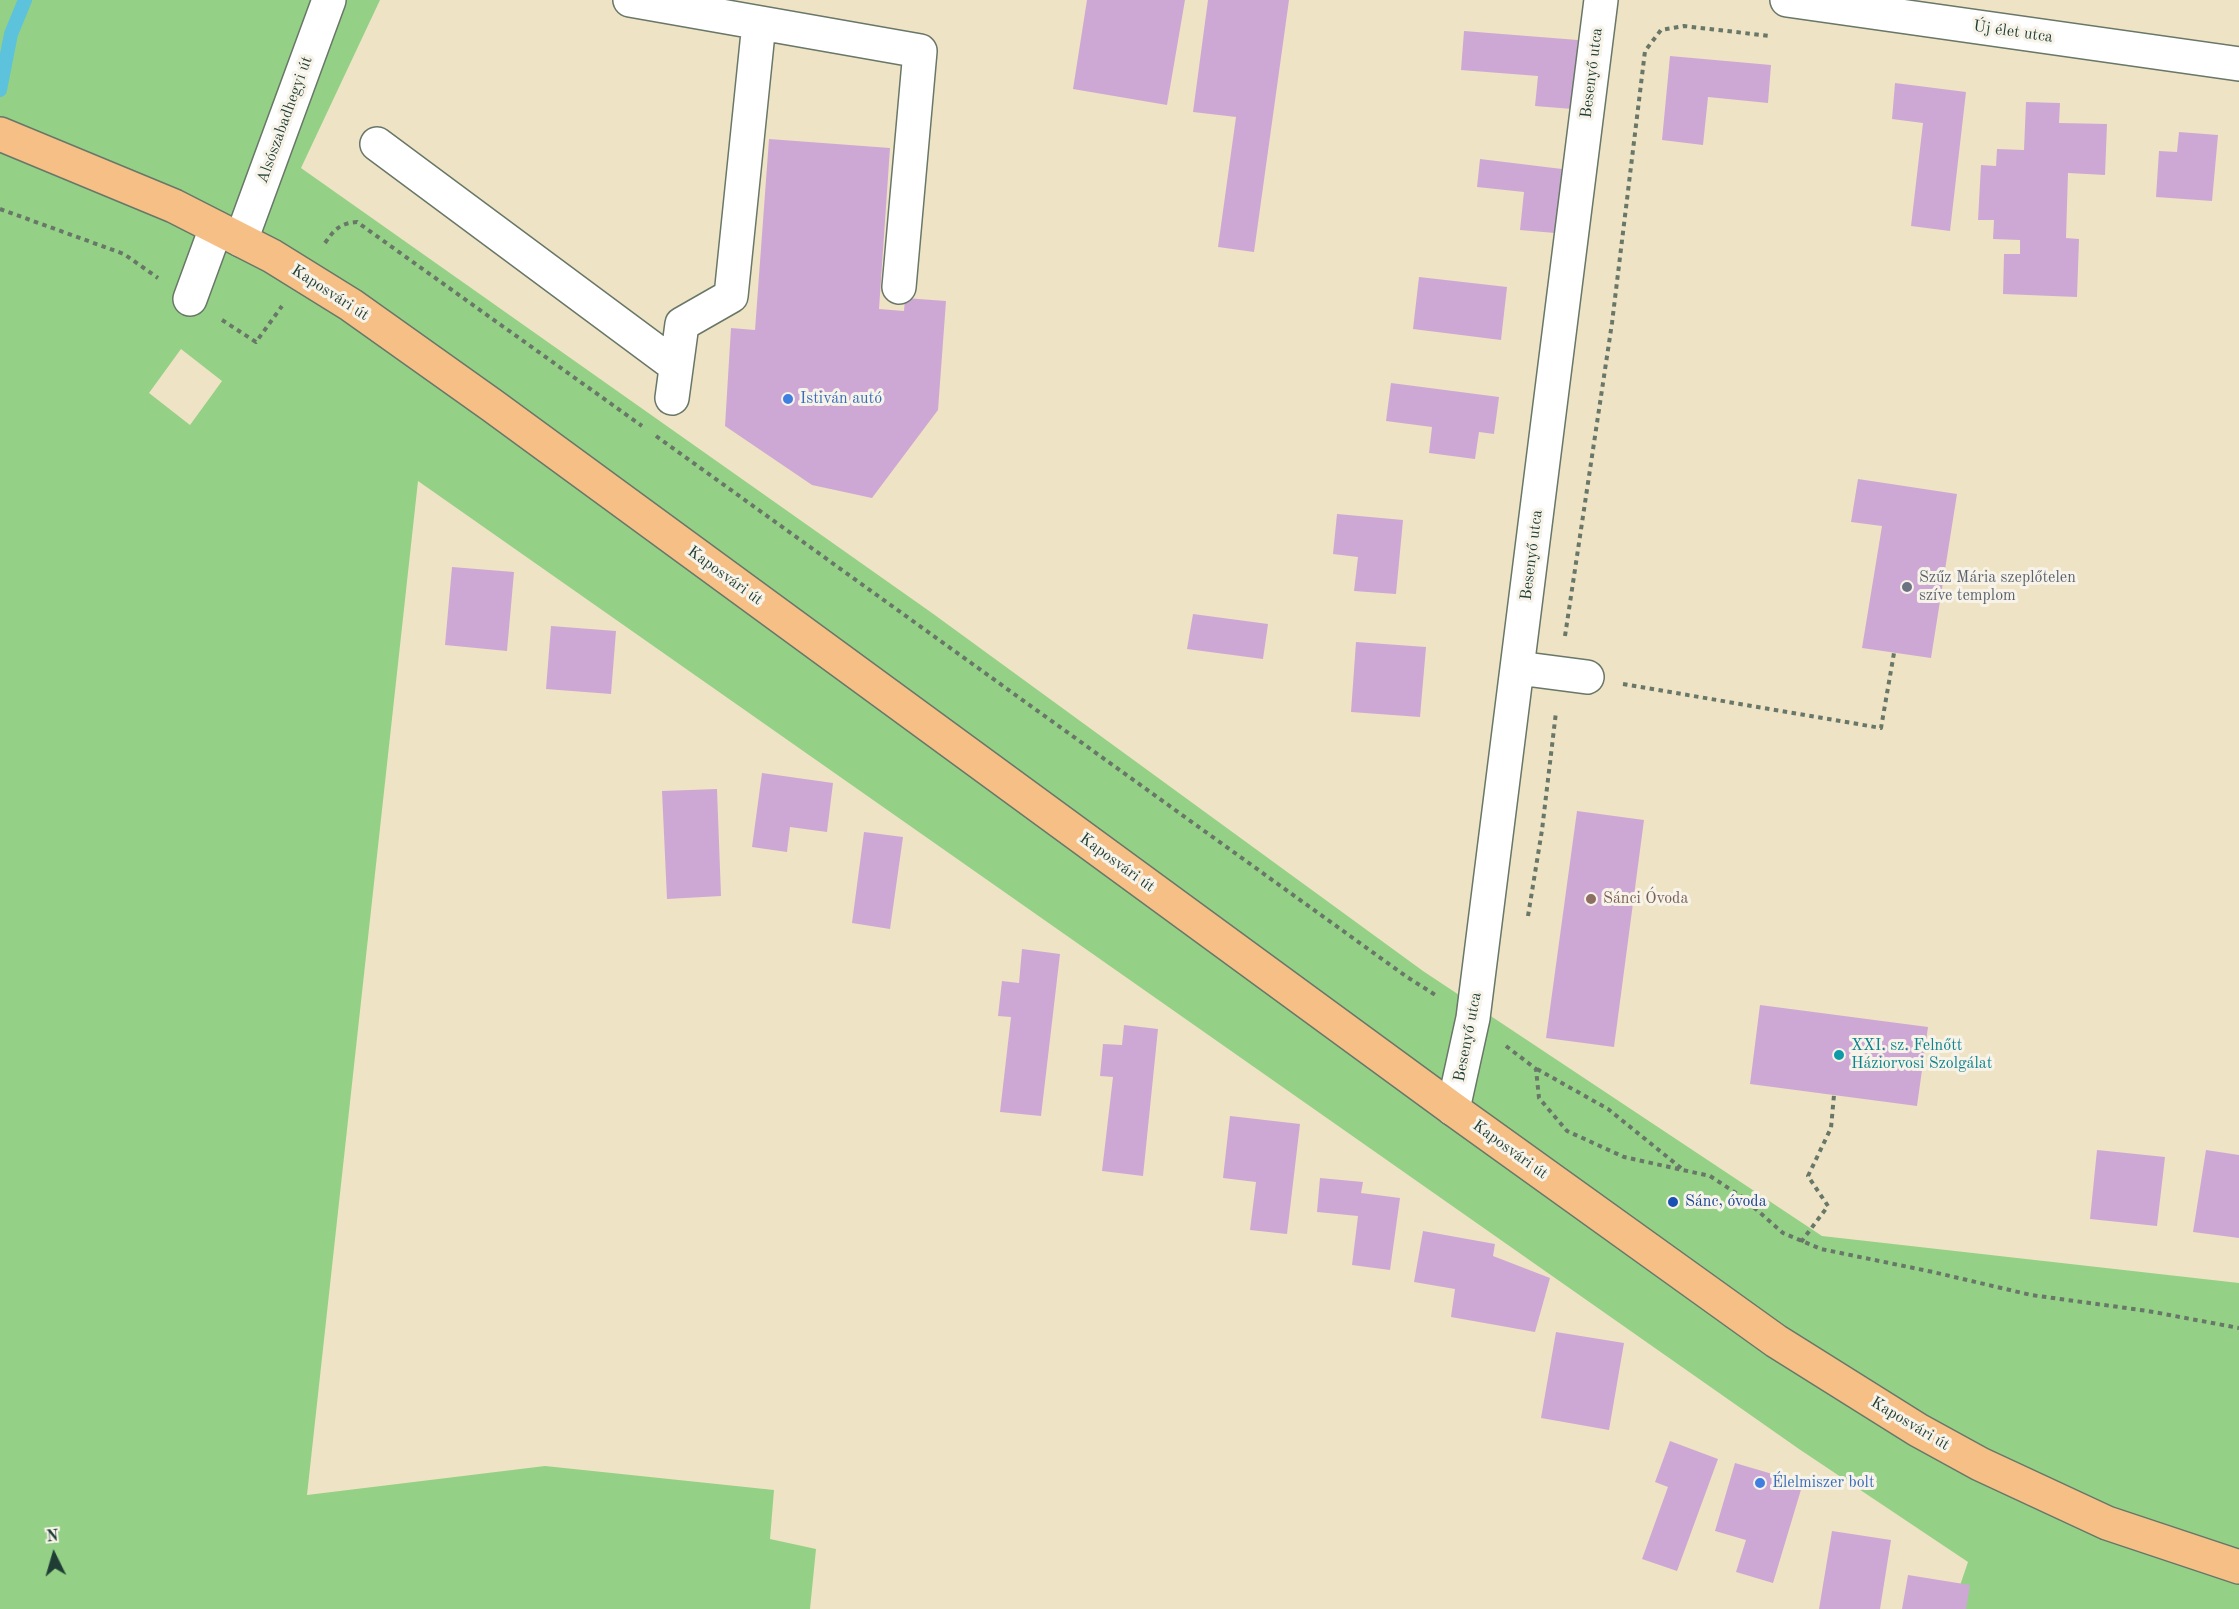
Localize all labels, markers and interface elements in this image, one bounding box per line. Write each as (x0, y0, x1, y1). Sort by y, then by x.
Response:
street label: Új élet utca (1972, 17, 2054, 47)
street label: Besenyő utca (1577, 27, 1607, 119)
street label: Alsószabadhegyi út (253, 54, 317, 186)
street label: Kaposvári út (288, 261, 372, 325)
place label: Istiván autó (800, 389, 882, 409)
marker: Istiván autó (781, 392, 795, 406)
street label: Besenyő utca (1517, 509, 1547, 601)
street label: Kaposvári út (684, 542, 766, 610)
place label: Szűz Mária szeplőtelen szíve templom (1919, 568, 2076, 606)
marker: Szűz Mária szeplőtelen szíve templom (1900, 580, 1914, 594)
street label: Kaposvári út (1076, 829, 1158, 897)
place label: Sánci Óvoda (1603, 889, 1688, 909)
marker: Sánci Óvoda (1584, 892, 1598, 906)
street label: Besenyő utca (1450, 991, 1486, 1083)
place label: XXI. sz. Felnőtt Háziorvosi Szolgálat (1851, 1036, 1992, 1074)
marker: XXI. sz. Felnőtt Háziorvosi Szolgálat (1832, 1048, 1846, 1062)
street label: Kaposvári út (1469, 1116, 1551, 1184)
place label: Sánc, óvoda (1685, 1192, 1767, 1212)
marker: Sánc, óvoda (1666, 1195, 1680, 1209)
street label: Kaposvári út (1867, 1393, 1953, 1455)
place label: Élelmiszer bolt (1772, 1473, 1874, 1493)
marker: Élelmiszer bolt (1753, 1476, 1767, 1490)
north arrow (24, 1525, 84, 1585)
text: N (46, 1529, 59, 1546)

